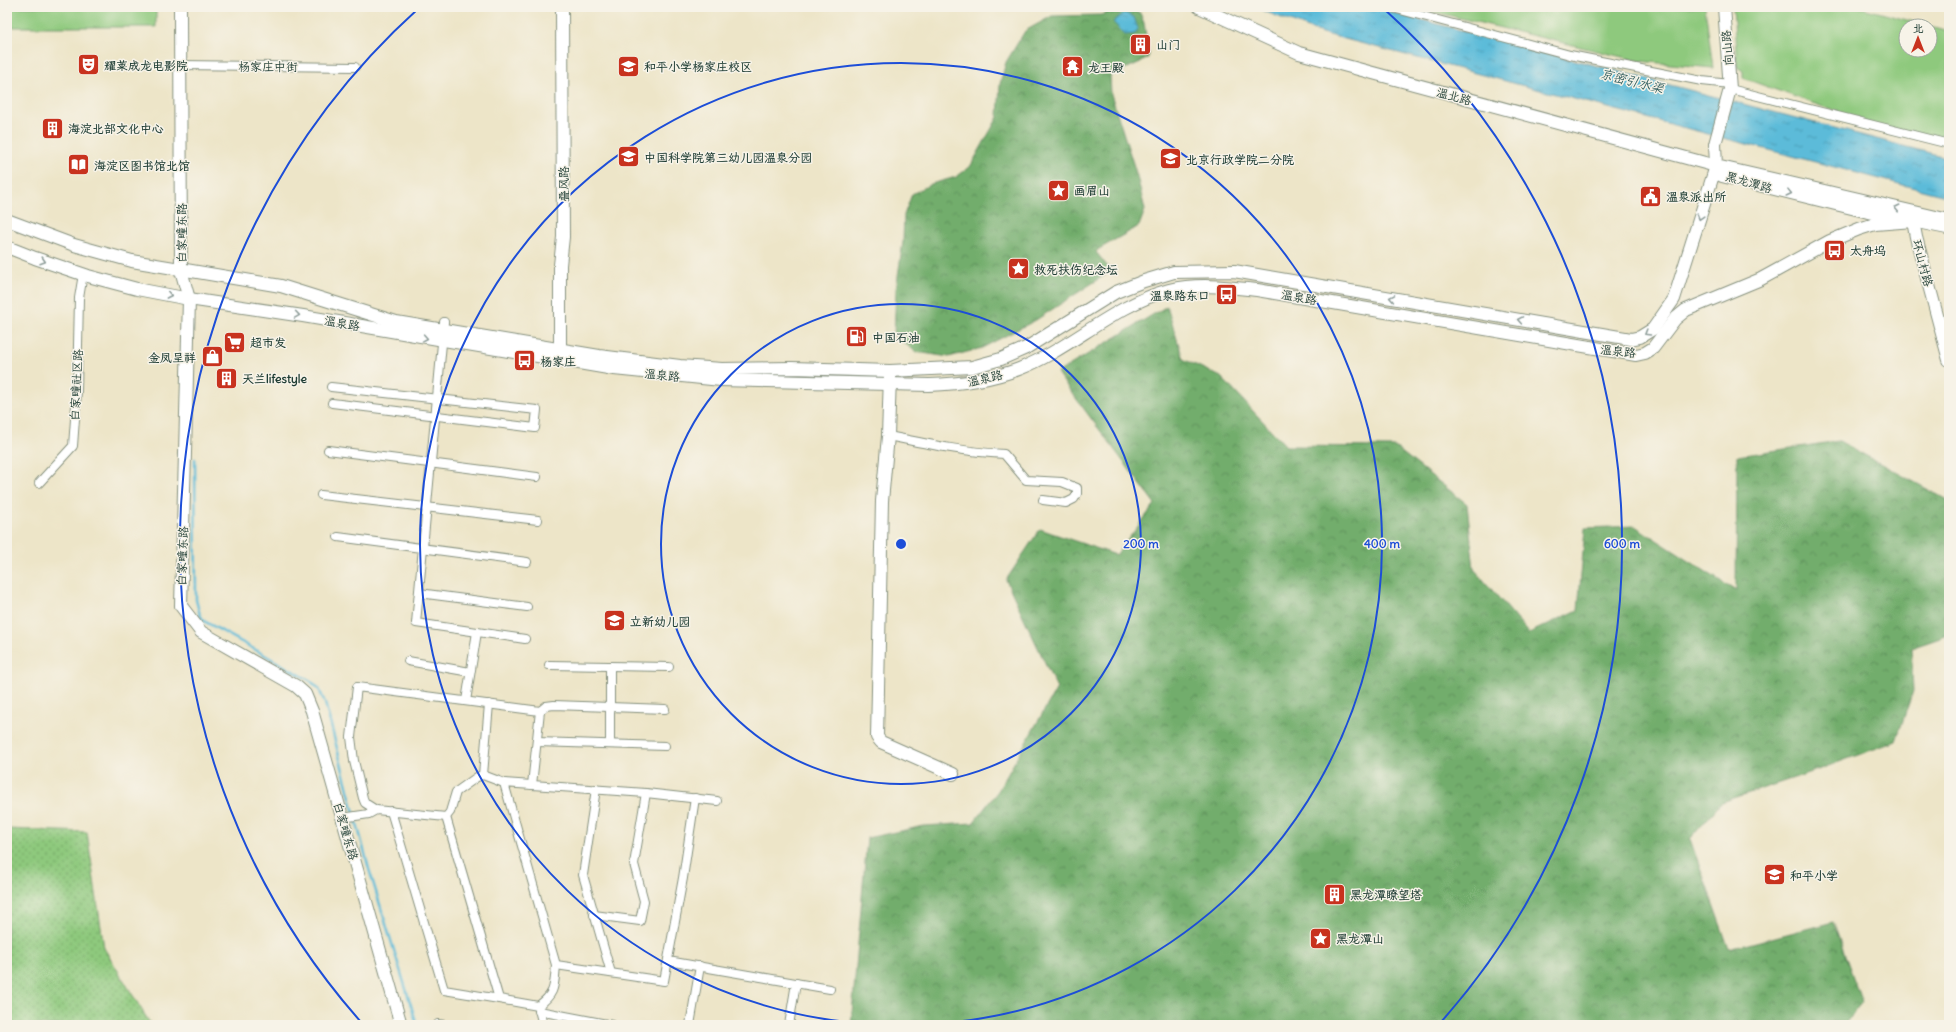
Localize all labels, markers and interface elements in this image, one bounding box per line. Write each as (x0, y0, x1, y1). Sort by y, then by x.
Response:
north arrow (1898, 18, 1938, 58)
text: 北 (1913, 21, 1924, 35)
street label: 向山路 (1718, 29, 1736, 67)
building icon: 山门 (1127, 31, 1153, 57)
place label: 山门 (1156, 37, 1180, 52)
theatre icon: 耀莱成龙电影院 (76, 52, 102, 78)
school or university icon: 和平小学杨家庄校区 (616, 53, 642, 79)
temple icon: 龙王殿 (1059, 54, 1085, 80)
place label: 耀莱成龙电影院 (104, 58, 188, 73)
street label: 杨家庄中街 (238, 59, 298, 74)
place label: 和平小学杨家庄校区 (644, 59, 752, 74)
place label: 龙王殿 (1088, 60, 1124, 75)
water label: 京密引水渠 (1598, 65, 1667, 97)
street label: 温北路 (1435, 84, 1473, 108)
building icon: 海淀北部文化中心 (40, 115, 66, 141)
place label: 海淀北部文化中心 (68, 121, 164, 136)
school or university icon: 中国科学院第三幼儿园温泉分园 (615, 144, 641, 170)
school or university icon: 北京行政学院二分院 (1158, 146, 1184, 172)
place label: 中国科学院第三幼儿园温泉分园 (644, 150, 812, 165)
library icon: 海淀区图书馆北馆 (66, 152, 92, 178)
place label: 北京行政学院二分院 (1186, 152, 1294, 167)
place label: 海淀区图书馆北馆 (94, 158, 190, 173)
street label: 叠风路 (556, 166, 571, 202)
street label: 黑龙潭路 (1724, 168, 1774, 196)
place icon: 画眉山 (1046, 177, 1072, 203)
place label: 画眉山 (1074, 183, 1110, 198)
public building icon: 温泉派出所 (1638, 183, 1664, 209)
one-way arrow (1786, 188, 1792, 196)
place label: 温泉派出所 (1666, 189, 1727, 204)
street label: 白家疃东路 (174, 203, 189, 263)
one-way arrow (1894, 205, 1901, 213)
one-way arrow (1696, 213, 1705, 220)
bus stop icon: 太舟坞 (1821, 237, 1847, 263)
street label: 环山村路 (1910, 238, 1936, 288)
place label: 太舟坞 (1850, 243, 1886, 258)
one-way arrow (40, 256, 47, 265)
place icon: 救死扶伤纪念坛 (1005, 256, 1031, 282)
place label: 救死扶伤纪念坛 (1034, 262, 1118, 277)
bus stop icon: 温泉路东口 (1213, 282, 1239, 308)
street label: 温泉路 (1280, 286, 1318, 308)
place label: 温泉路东口 (1150, 288, 1210, 303)
one-way arrow (166, 290, 172, 299)
one-way arrow (1389, 294, 1395, 303)
one-way arrow (294, 310, 300, 319)
street label: 温泉路 (323, 312, 361, 334)
one-way arrow (1517, 317, 1523, 325)
fuel station icon: 中国石油 (844, 324, 870, 350)
one-way arrow (1644, 328, 1651, 335)
supermarket icon: 超市发 (221, 329, 247, 355)
place label: 中国石油 (872, 330, 920, 345)
one-way arrow (422, 333, 428, 342)
place label: 超市发 (250, 335, 286, 350)
street label: 温泉路 (1599, 342, 1637, 360)
shop icon: 金凤呈祥 (199, 344, 225, 370)
bus stop icon: 杨家庄 (512, 348, 538, 374)
street label: 白家疃社区路 (67, 349, 85, 421)
place label: 金凤呈祥 (148, 350, 196, 365)
place label: 杨家庄 (540, 354, 576, 369)
building icon: 天兰lifestyle (213, 365, 239, 391)
street label: 温泉路 (643, 366, 681, 384)
street label: 温泉路 (966, 367, 1004, 389)
place label: 天兰lifestyle (242, 371, 307, 387)
street label: 白家疃东路 (173, 526, 191, 586)
text: 200 m (1123, 536, 1159, 551)
text: 400 m (1364, 536, 1401, 551)
text: 600 m (1604, 536, 1641, 551)
centre of rings (894, 537, 908, 551)
school or university icon: 立新幼儿园 (601, 608, 627, 634)
place label: 立新幼儿园 (630, 614, 690, 629)
street label: 白家疃东路 (331, 800, 361, 862)
school or university icon: 和平小学 (1762, 862, 1788, 888)
place label: 和平小学 (1790, 868, 1838, 883)
building icon: 黑龙潭瞭望塔 (1321, 881, 1347, 907)
place label: 黑龙潭瞭望塔 (1350, 887, 1422, 902)
place icon: 黑龙潭山 (1307, 925, 1333, 951)
place label: 黑龙潭山 (1336, 931, 1384, 946)

